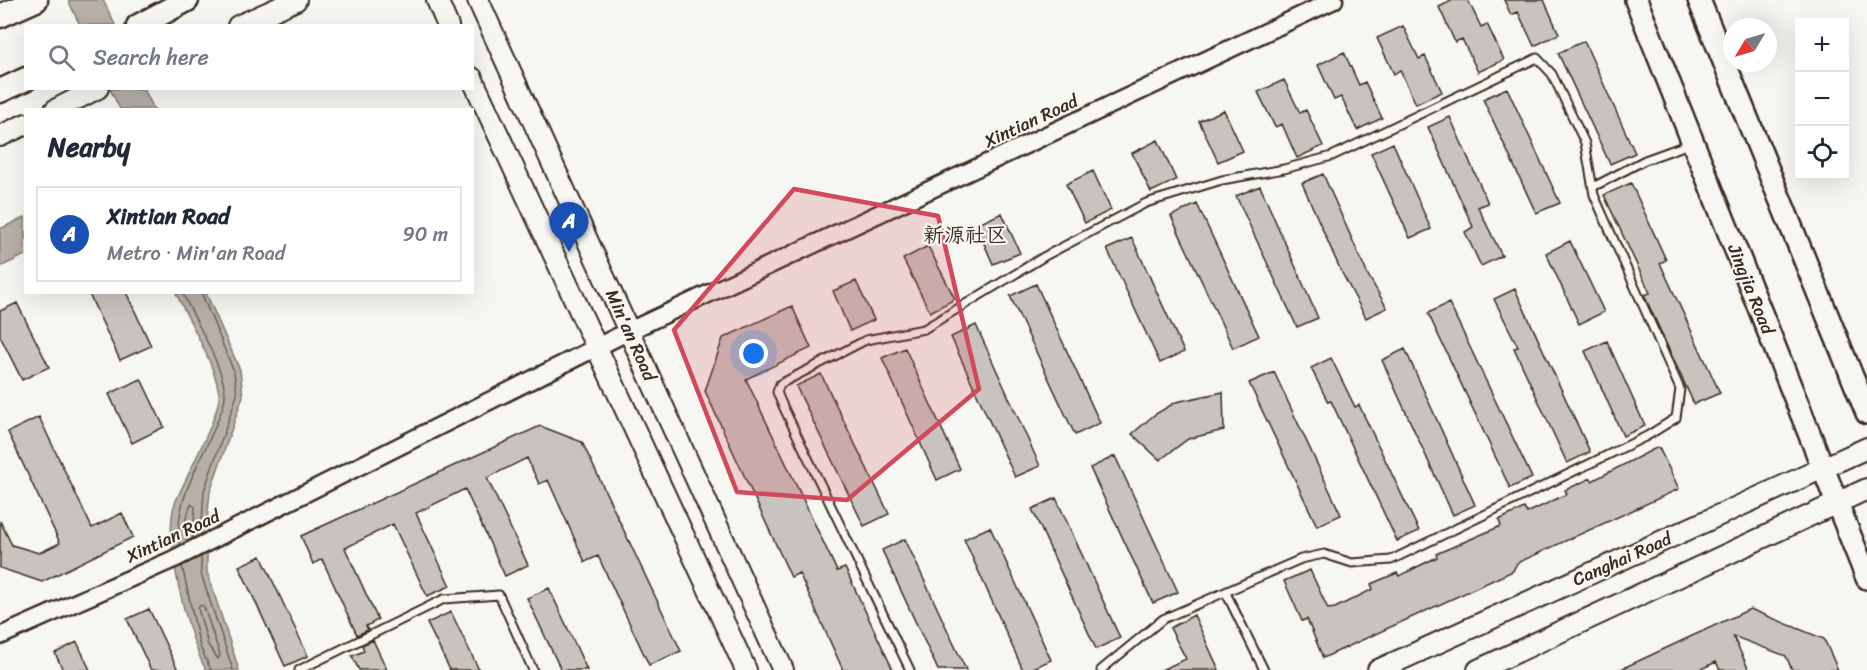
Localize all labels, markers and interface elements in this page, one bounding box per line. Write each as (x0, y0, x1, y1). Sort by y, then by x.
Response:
north arrow (1723, 18, 1777, 72)
map controls (1795, 18, 1849, 180)
button: + (1795, 18, 1849, 72)
search box (24, 24, 474, 90)
text: Search here (93, 38, 209, 77)
icon: search (45, 41, 78, 74)
button: − (1795, 72, 1849, 126)
street label: Xintian Road (978, 85, 1085, 157)
text: Nearby (48, 124, 130, 170)
button: locate (1795, 126, 1849, 180)
text: Xintian Road (107, 197, 230, 236)
pin: A (550, 202, 588, 252)
district label: 新源社区 (923, 216, 1007, 254)
text: A (63, 217, 76, 252)
text: 90 m (403, 217, 448, 252)
text: Metro · Min'an Road (107, 236, 285, 271)
street label: Jingjia Road (1718, 238, 1784, 340)
street label: Min'an Road (596, 284, 666, 388)
your location (739, 339, 768, 368)
street label: Xintian Road (120, 500, 227, 572)
street label: Canghai Road (1567, 522, 1678, 595)

